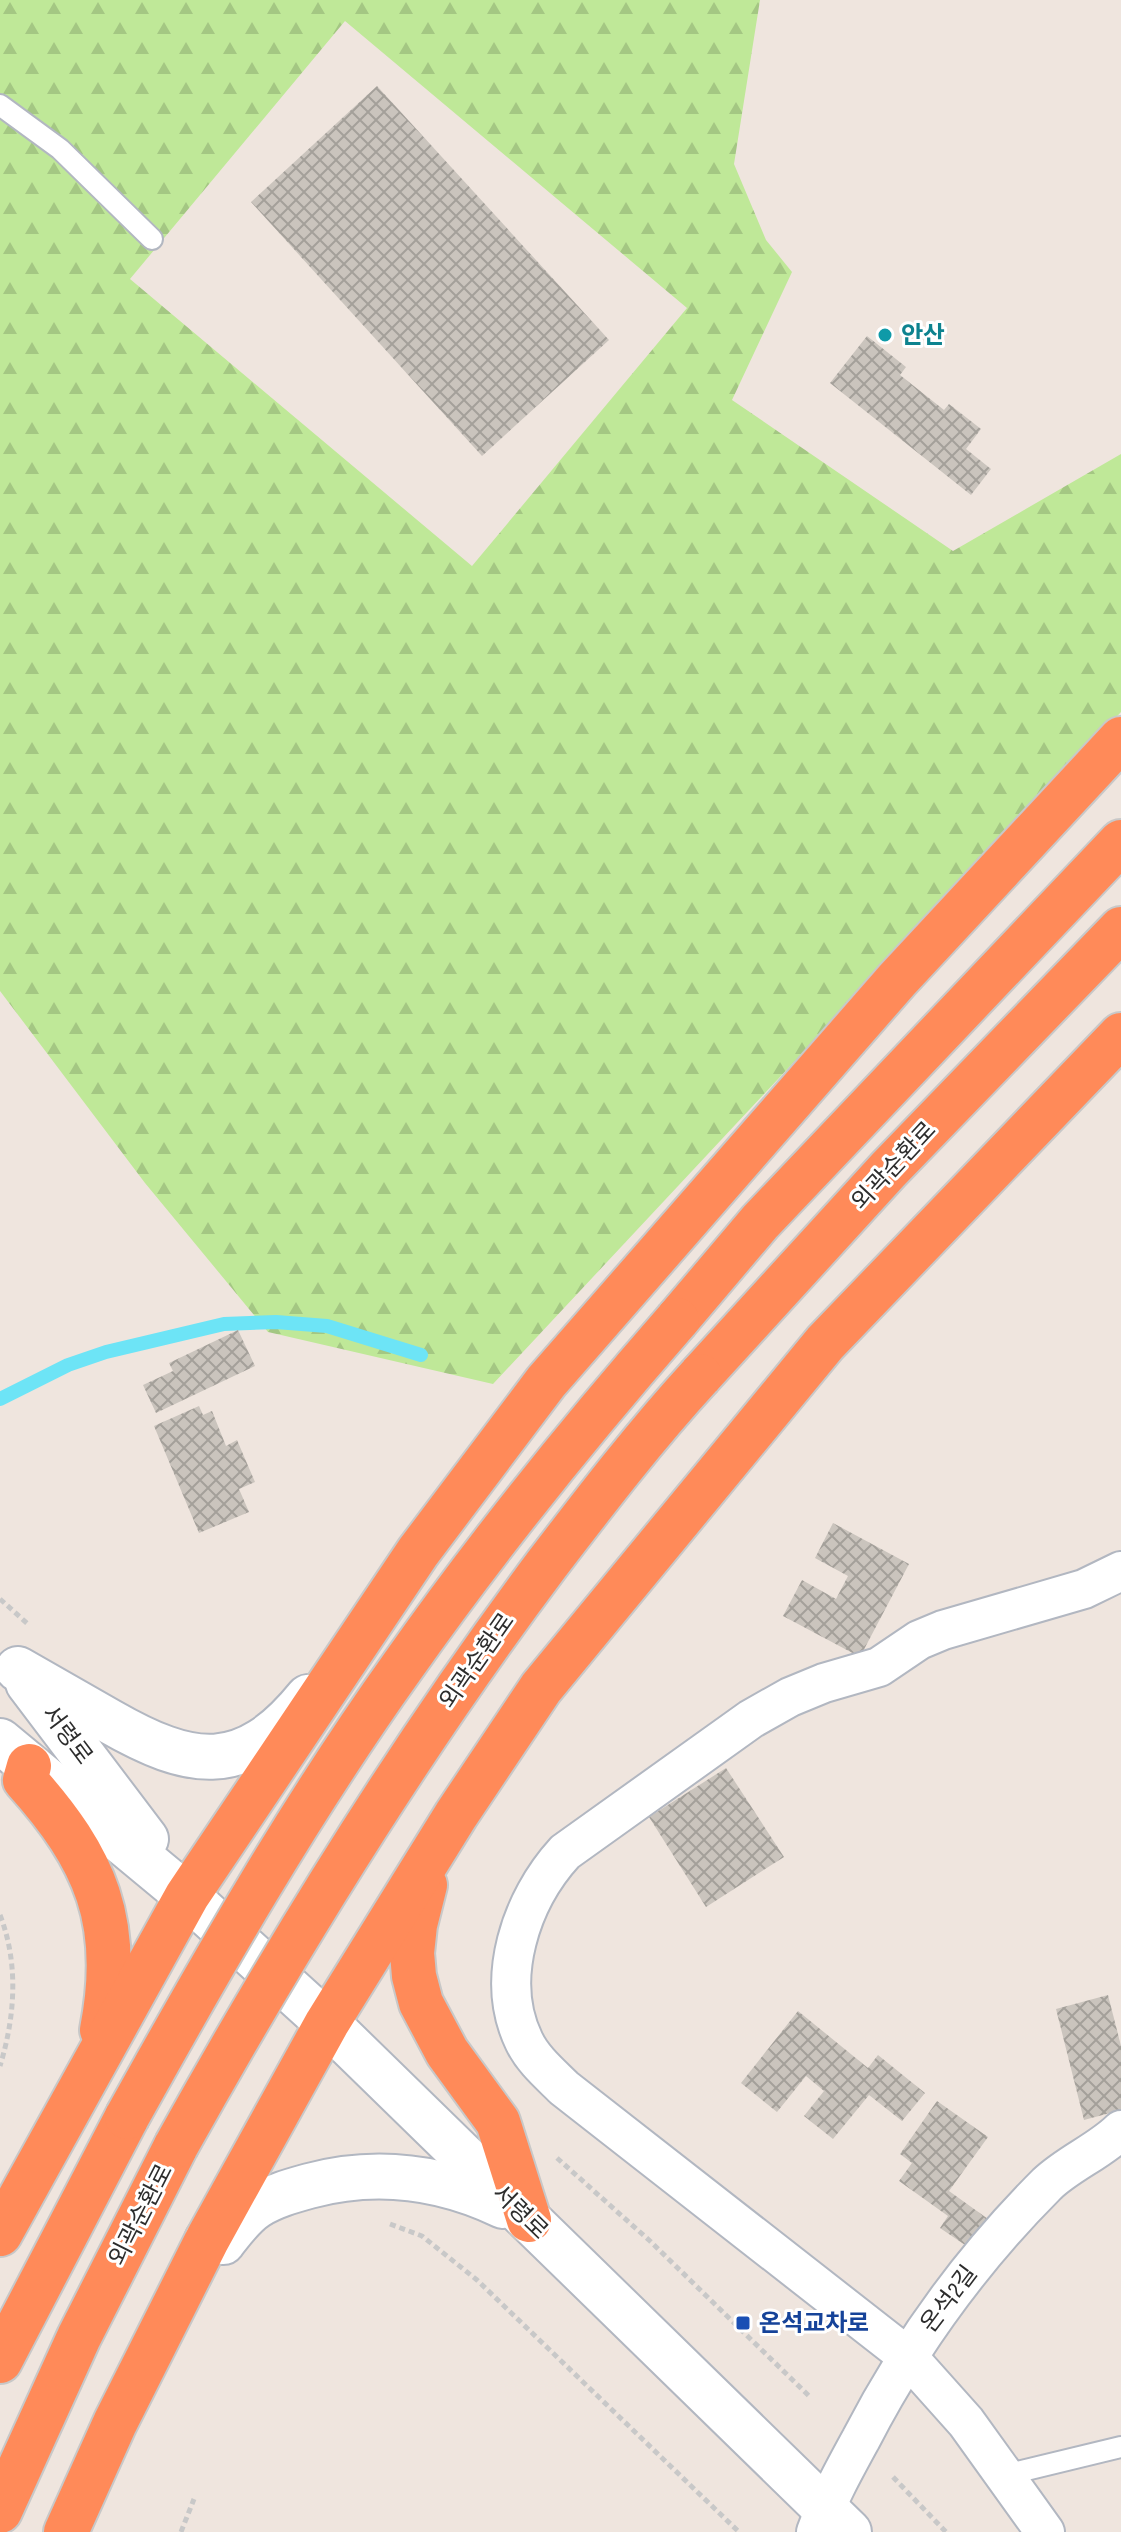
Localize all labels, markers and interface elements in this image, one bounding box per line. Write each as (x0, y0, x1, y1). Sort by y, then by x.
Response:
place label: 안산 (901, 321, 945, 350)
marker: 안산 (876, 326, 894, 344)
street label: 외곽순환로 (846, 1116, 942, 1216)
street label: 외곽순환로 (433, 1607, 521, 1715)
street label: 서령로 (35, 1700, 99, 1770)
street label: 외곽순환로 (103, 2159, 179, 2271)
street label: 서령로 (486, 2179, 554, 2245)
street label: 온석2길 (915, 2260, 983, 2338)
place label: 온석교차로 (759, 2309, 869, 2338)
marker: 온석교차로 (734, 2314, 752, 2332)

